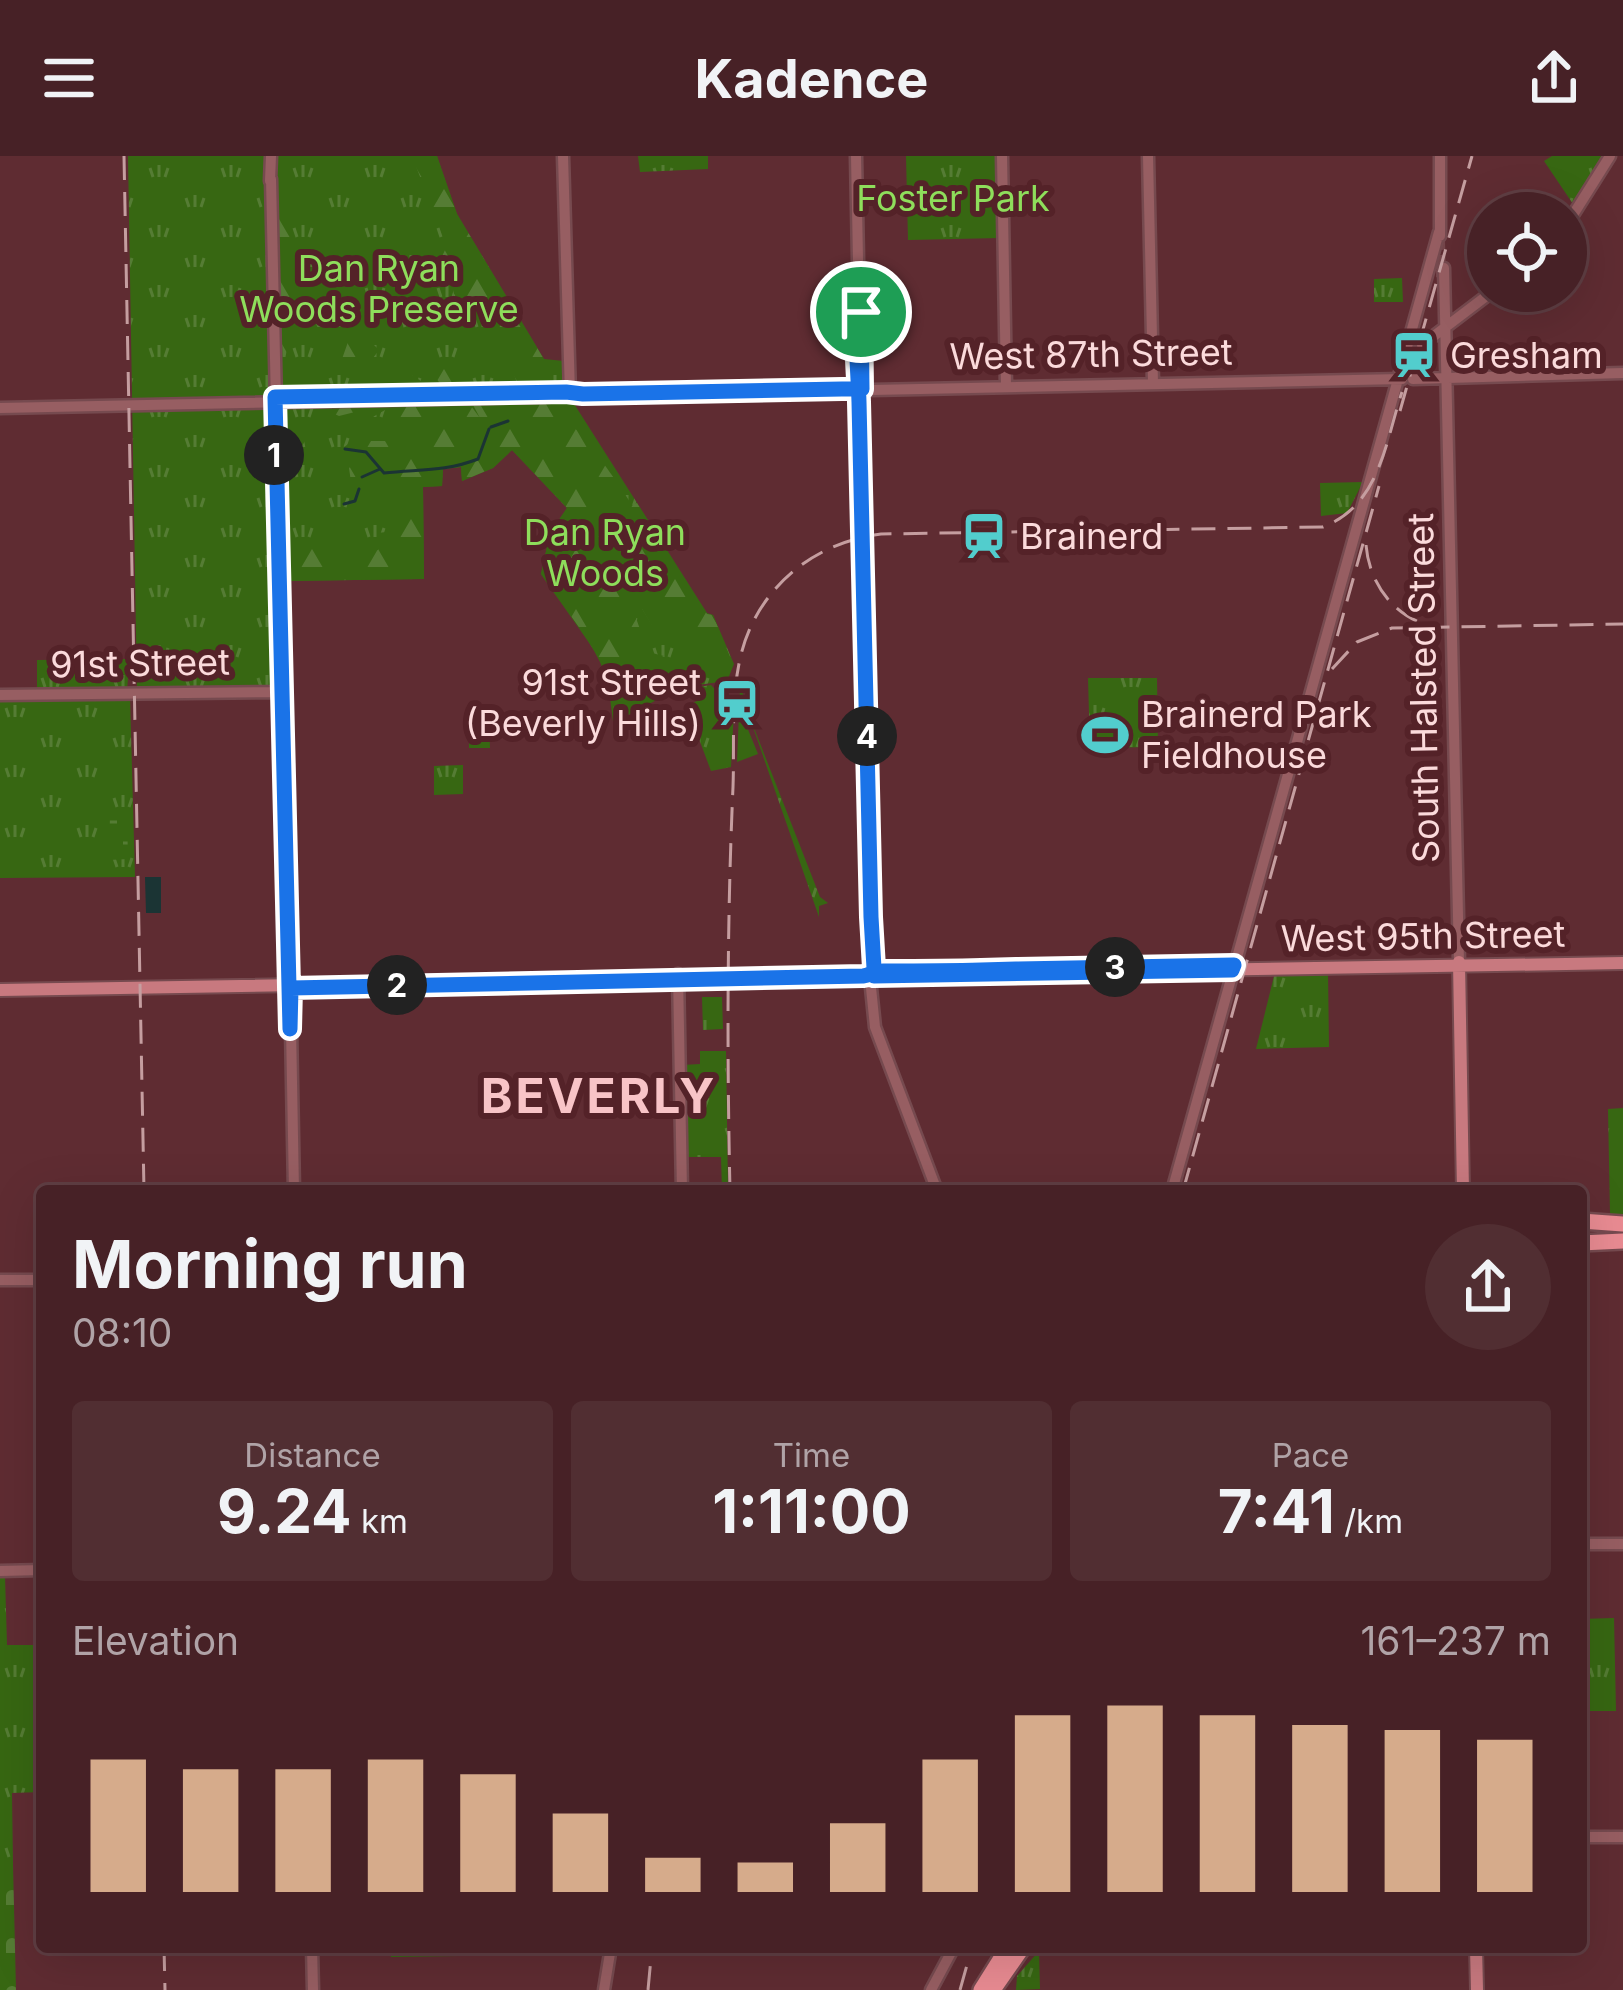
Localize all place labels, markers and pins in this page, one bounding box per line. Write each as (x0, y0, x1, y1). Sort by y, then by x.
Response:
pin (810, 261, 912, 363)
station icon: Gresham (1389, 330, 1439, 380)
place label: Gresham (1450, 333, 1603, 377)
pin: 1 (244, 425, 304, 485)
station icon: Brainerd (959, 511, 1009, 561)
place label: Brainerd (1020, 514, 1163, 558)
place label: 91st Street (Beverly Hills) (465, 660, 701, 745)
station icon: 91st Street (Beverly Hills) (712, 678, 762, 728)
place label: Brainerd Park Fieldhouse (1141, 692, 1372, 777)
pin: 4 (837, 706, 897, 766)
sports icon: Brainerd Park Fieldhouse (1080, 710, 1130, 760)
pin: 3 (1085, 937, 1145, 997)
pin: 2 (367, 955, 427, 1015)

